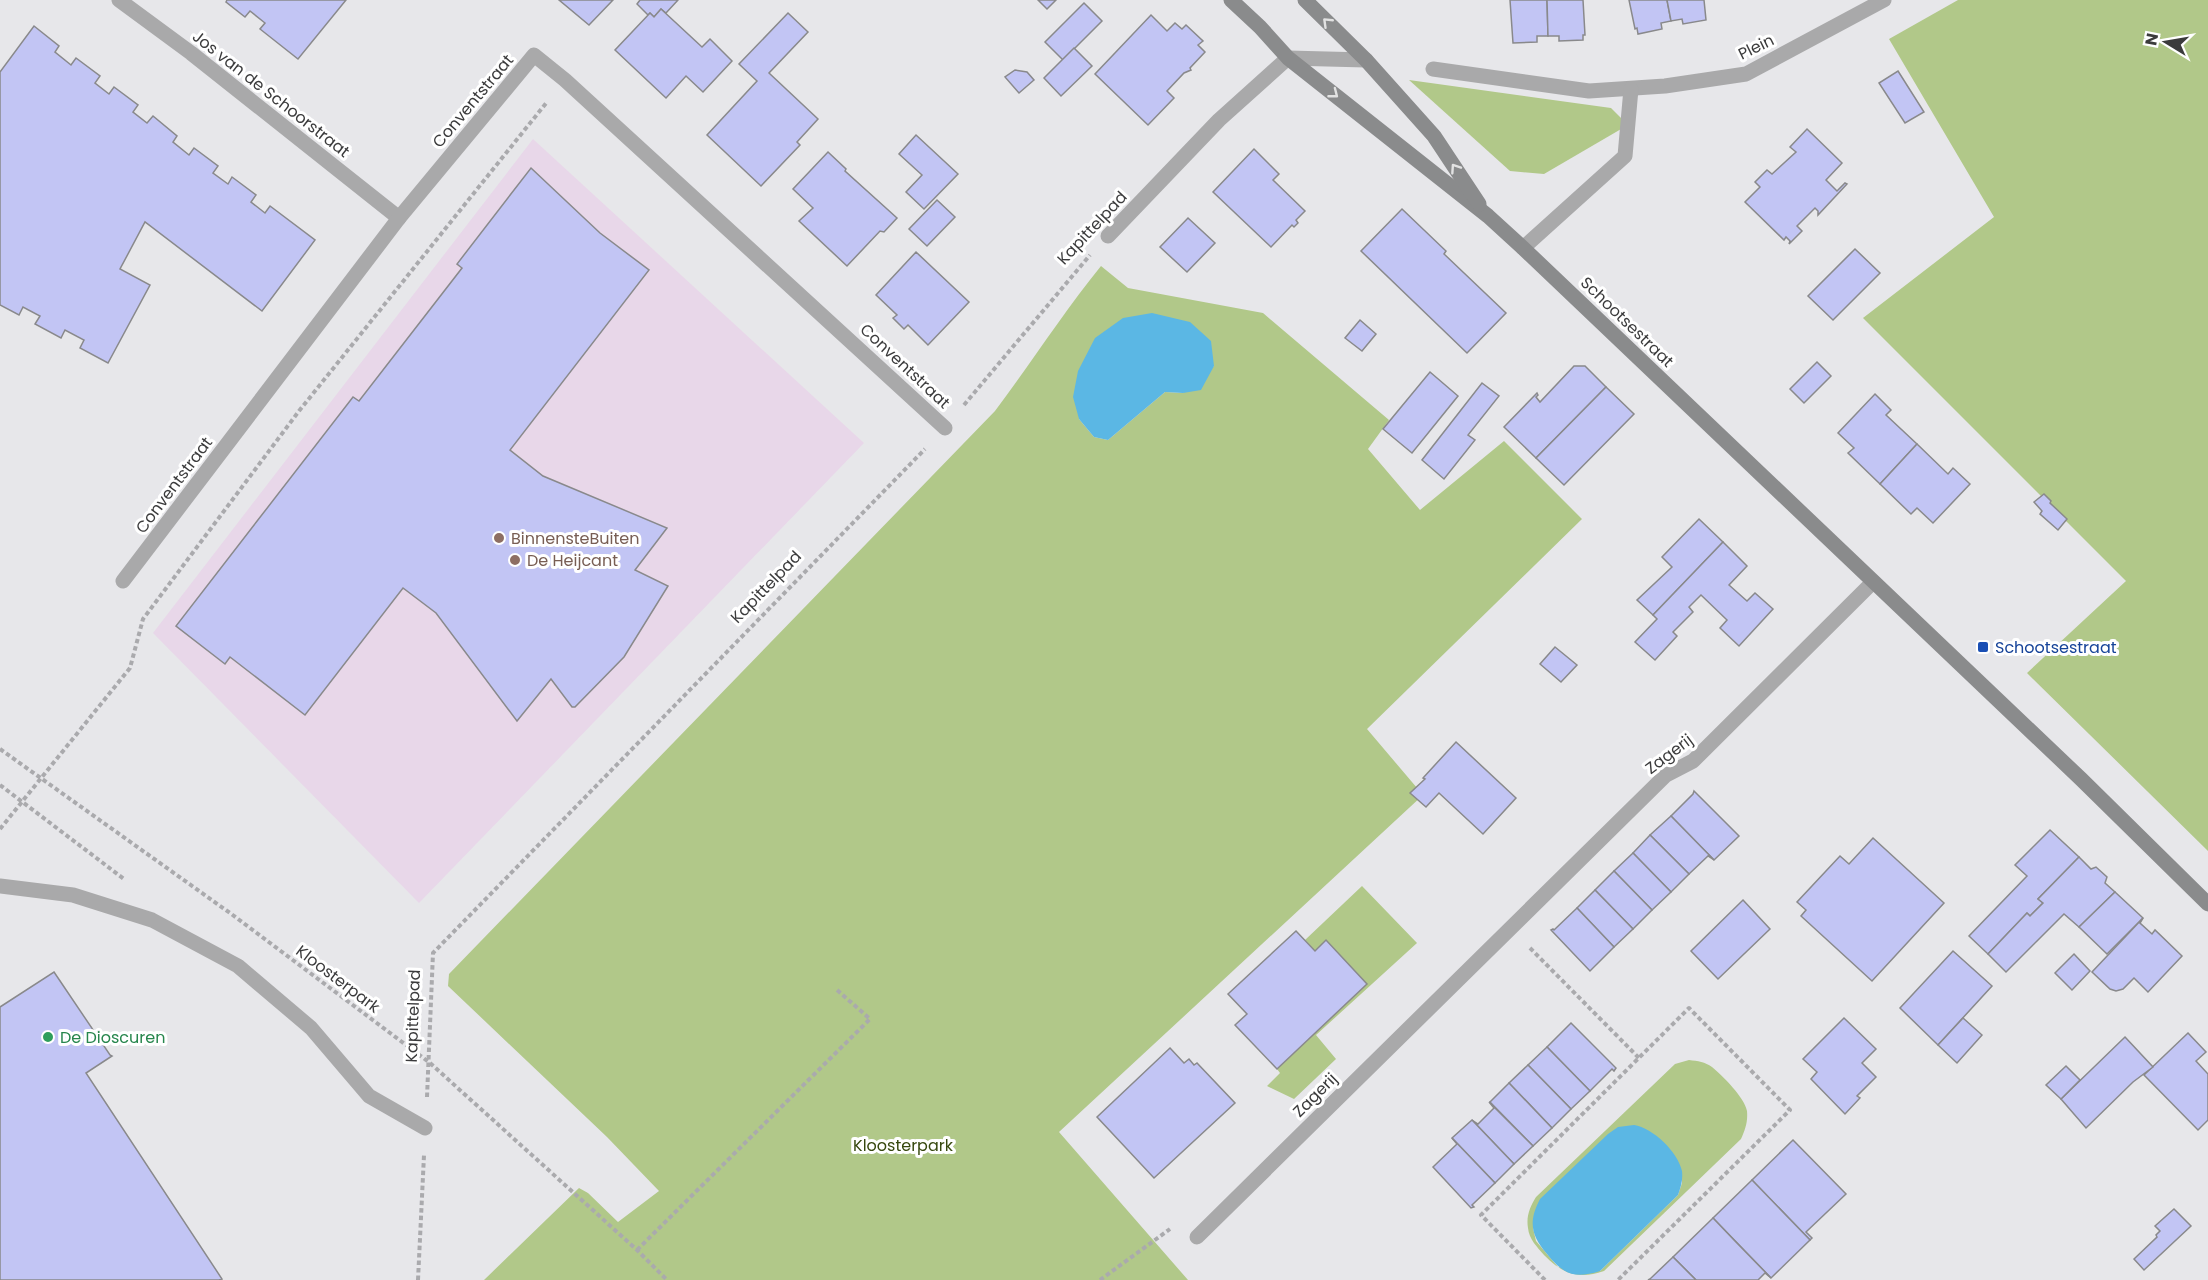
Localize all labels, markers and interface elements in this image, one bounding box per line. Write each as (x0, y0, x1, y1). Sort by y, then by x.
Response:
north arrow (2136, 12, 2196, 72)
one-way arrow (1323, 18, 1334, 29)
street label: Jos van de Schoorstraat (187, 25, 355, 163)
street label: Plein (1734, 28, 1778, 66)
text: N (2139, 31, 2164, 47)
street label: Conventstraat (427, 49, 519, 153)
one-way arrow (1327, 87, 1338, 98)
one-way arrow (1451, 163, 1462, 174)
street label: Kapittelpad (1052, 186, 1132, 270)
street label: Schootsestraat (1575, 272, 1679, 373)
street label: Conventstraat (855, 318, 955, 414)
street label: Conventstraat (130, 432, 218, 538)
place label: BinnensteBuiten (511, 527, 639, 550)
marker: BinnensteBuiten (492, 531, 506, 545)
street label: Kapittelpad (725, 546, 807, 628)
place label: De Heijcant (527, 549, 618, 572)
marker: De Heijcant (508, 553, 522, 567)
place label: Schootsestraat (1995, 636, 2117, 659)
marker: Schootsestraat (1976, 640, 1990, 654)
street label: Zagerij (1640, 729, 1698, 779)
street label: Kloosterpark (291, 940, 385, 1019)
street label: Kapittelpad (400, 969, 426, 1063)
place label: De Dioscuren (60, 1026, 165, 1049)
marker: De Dioscuren (41, 1030, 55, 1044)
street label: Zagerij (1288, 1068, 1342, 1122)
park label: Kloosterpark (853, 1134, 954, 1157)

